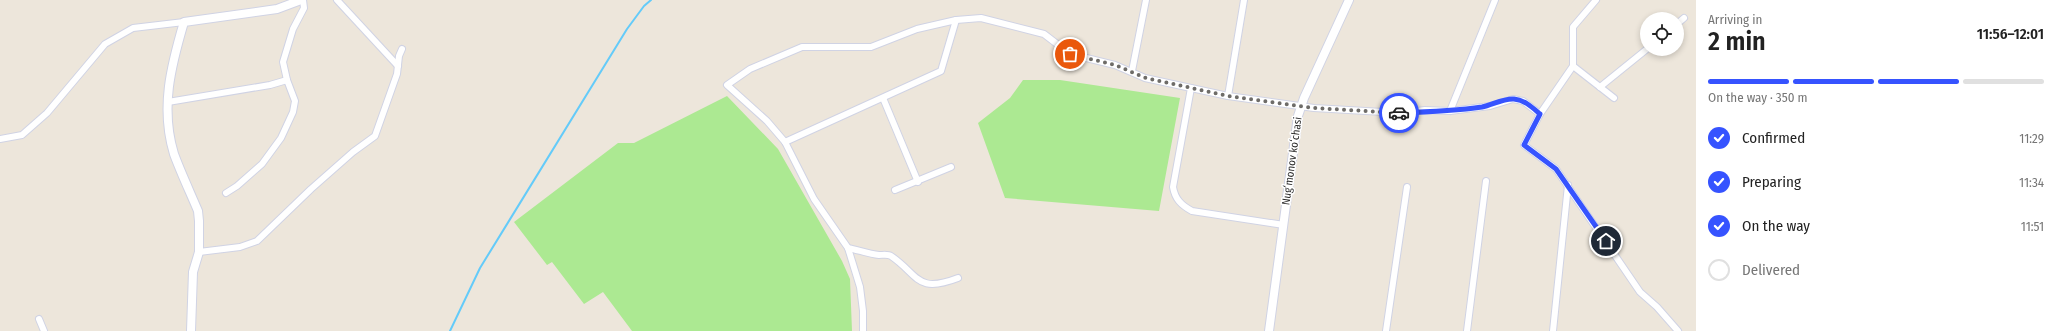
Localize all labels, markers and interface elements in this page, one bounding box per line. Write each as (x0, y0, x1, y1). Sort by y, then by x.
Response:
map controls (1640, 12, 1684, 56)
button: locate (1640, 12, 1684, 56)
text: Arriving in (1708, 12, 1762, 27)
text: 11:56–12:01 (1977, 25, 2044, 43)
text: 2 min (1708, 26, 1766, 57)
pin (1053, 37, 1087, 71)
icon: bag (1059, 43, 1081, 65)
text: On the way · 350 m (1708, 90, 1808, 105)
courier (1379, 93, 1419, 133)
icon: car (1388, 102, 1410, 124)
street label: Nugʻmonov koʻchasi (1279, 116, 1305, 206)
icon: check (1708, 127, 1730, 149)
text: Confirmed (1742, 129, 1805, 147)
text: 11:29 (2019, 131, 2044, 146)
icon: check (1708, 171, 1730, 193)
text: Preparing (1742, 173, 1801, 191)
text: 11:34 (2019, 175, 2044, 190)
icon: check (1708, 215, 1730, 237)
text: On the way (1742, 217, 1810, 235)
text: 11:51 (2021, 219, 2044, 234)
pin (1589, 224, 1623, 258)
icon: home (1595, 230, 1617, 252)
text: Delivered (1742, 261, 1800, 279)

